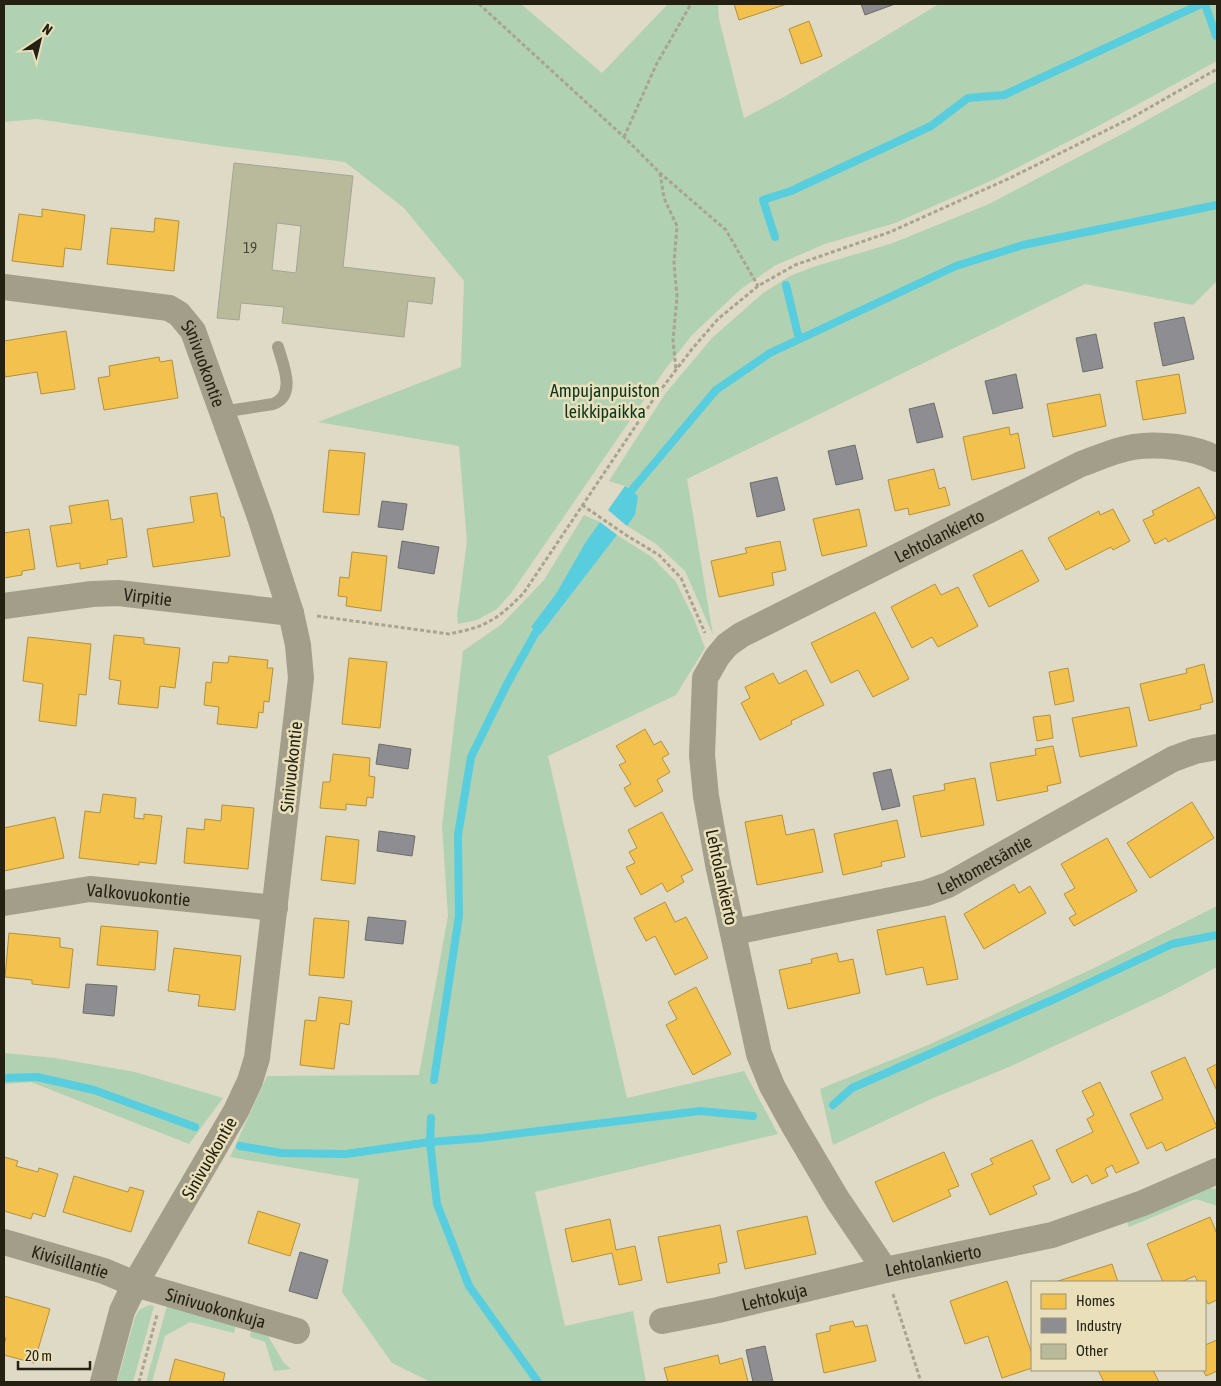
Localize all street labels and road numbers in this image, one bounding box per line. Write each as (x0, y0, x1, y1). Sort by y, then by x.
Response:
street label: Sinivuokontie (177, 315, 230, 410)
street label: Lehtolankierto (891, 504, 987, 567)
street label: Virpitie (123, 583, 173, 610)
street label: Sinivuokontie (276, 720, 306, 814)
street label: Lehtolankierto (702, 827, 742, 927)
street label: Lehtometsäntie (934, 830, 1035, 899)
street label: Valkovuokontie (86, 878, 191, 910)
street label: Sinivuokontie (177, 1113, 241, 1203)
street label: Kivisillantie (29, 1240, 112, 1282)
street label: Lehtolankierto (883, 1240, 983, 1280)
street label: Lehtokuja (740, 1279, 809, 1314)
street label: Sinivuokonkuja (164, 1283, 268, 1332)

